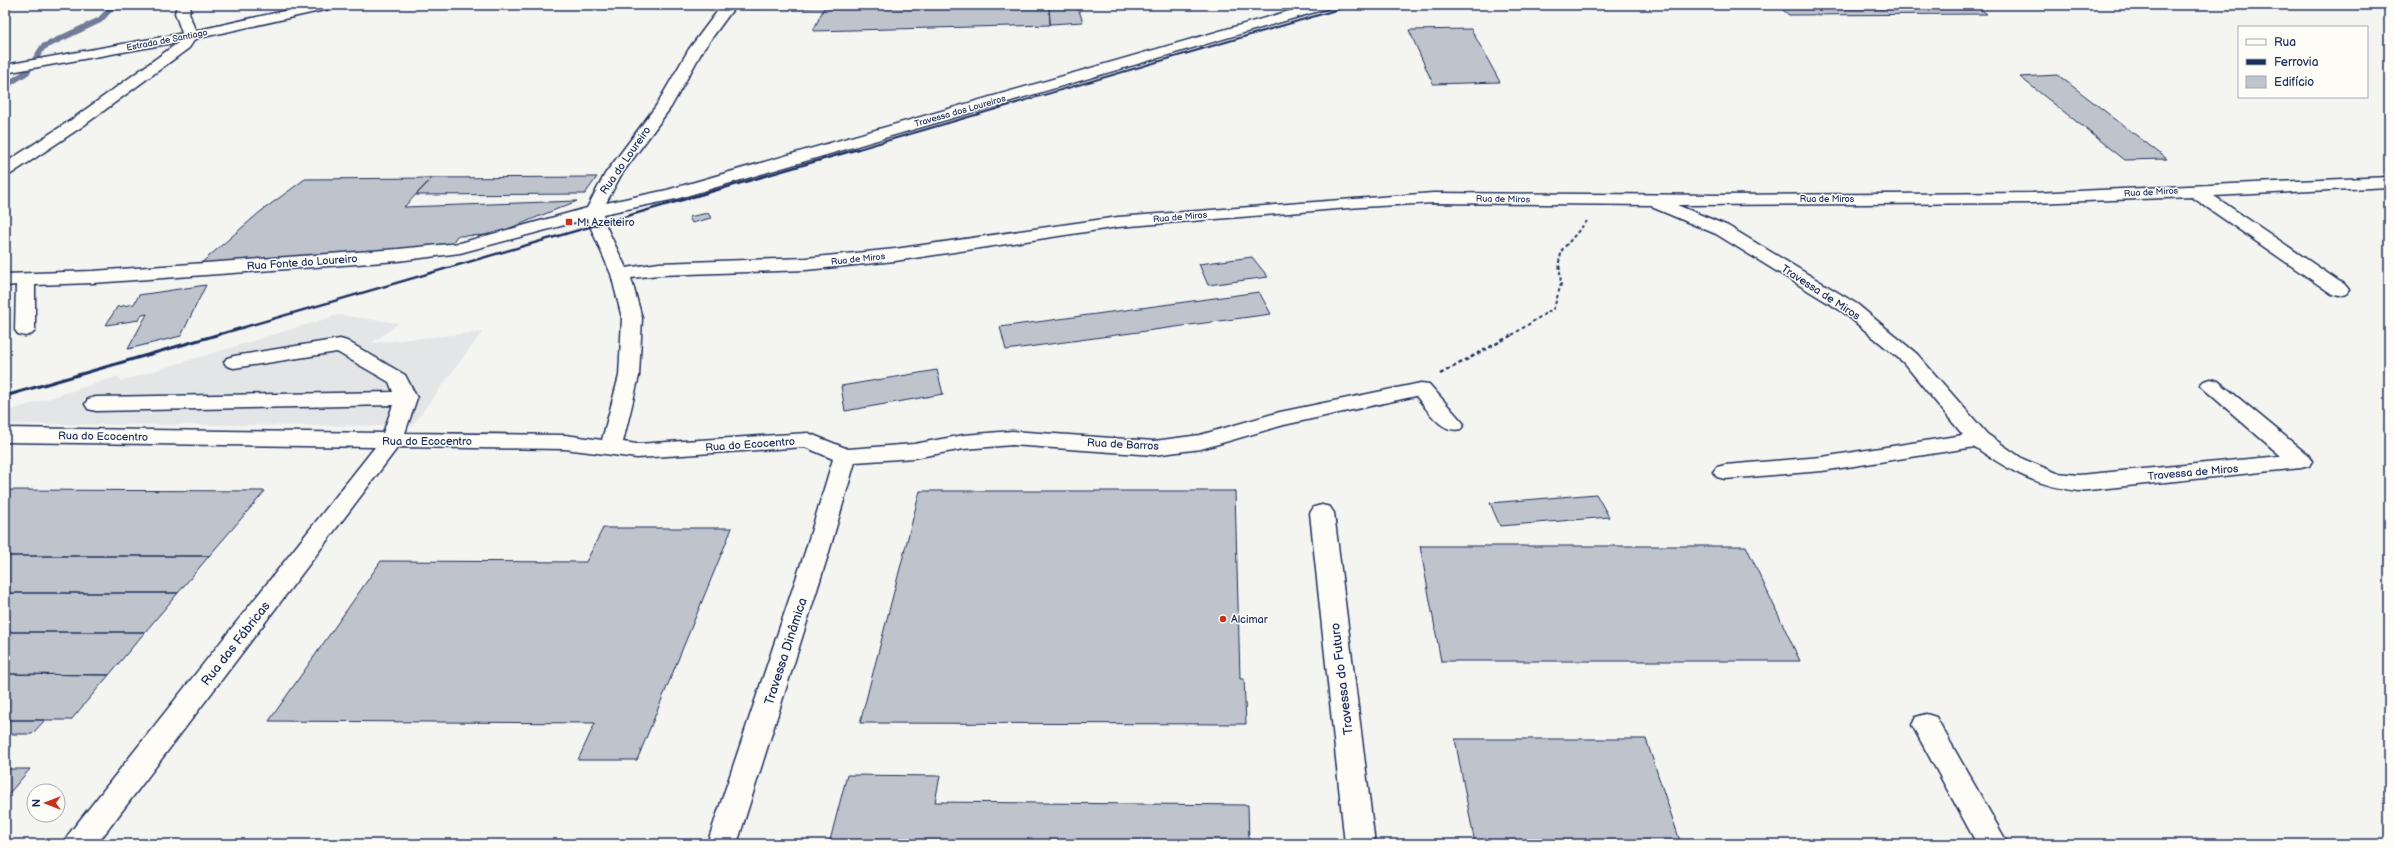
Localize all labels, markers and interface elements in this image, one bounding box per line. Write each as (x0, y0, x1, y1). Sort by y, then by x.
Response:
legend (2238, 26, 2368, 98)
street label: Estrada de Santiago (125, 27, 209, 54)
text: Rua (2274, 35, 2296, 50)
text: Ferrovia (2274, 55, 2319, 70)
text: Edifício (2274, 75, 2314, 90)
street label: Travessa dos Loureiros (913, 93, 1008, 130)
street label: Rua do Loureiro (597, 124, 654, 197)
street label: Rua de Miros (2124, 186, 2179, 199)
street label: Rua de Miros (1476, 194, 1531, 205)
street label: Rua de Miros (1800, 194, 1855, 205)
street label: Rua de Miros (1152, 210, 1208, 225)
place label: M. Azeiteiro (577, 216, 635, 229)
marker: M. Azeiteiro (564, 217, 574, 227)
street label: Rua de Miros (830, 251, 886, 268)
street label: Rua Fonte do Loureiro (246, 252, 358, 273)
street label: Travessa de Miros (1779, 262, 1863, 323)
street label: Rua do Ecocentro (58, 429, 148, 444)
street label: Rua do Ecocentro (382, 435, 472, 448)
street label: Rua do Ecocentro (705, 435, 795, 454)
street label: Rua de Barros (1087, 436, 1160, 453)
street label: Travessa de Miros (2147, 462, 2240, 483)
street label: Travessa Dinâmica (761, 596, 811, 707)
street label: Rua das Fábricas (198, 598, 274, 689)
place label: Alcimar (1231, 613, 1269, 626)
marker: Alcimar (1218, 614, 1228, 624)
street label: Travessa do Futuro (1327, 622, 1357, 736)
north arrow (26, 783, 66, 823)
text: N (30, 799, 43, 807)

